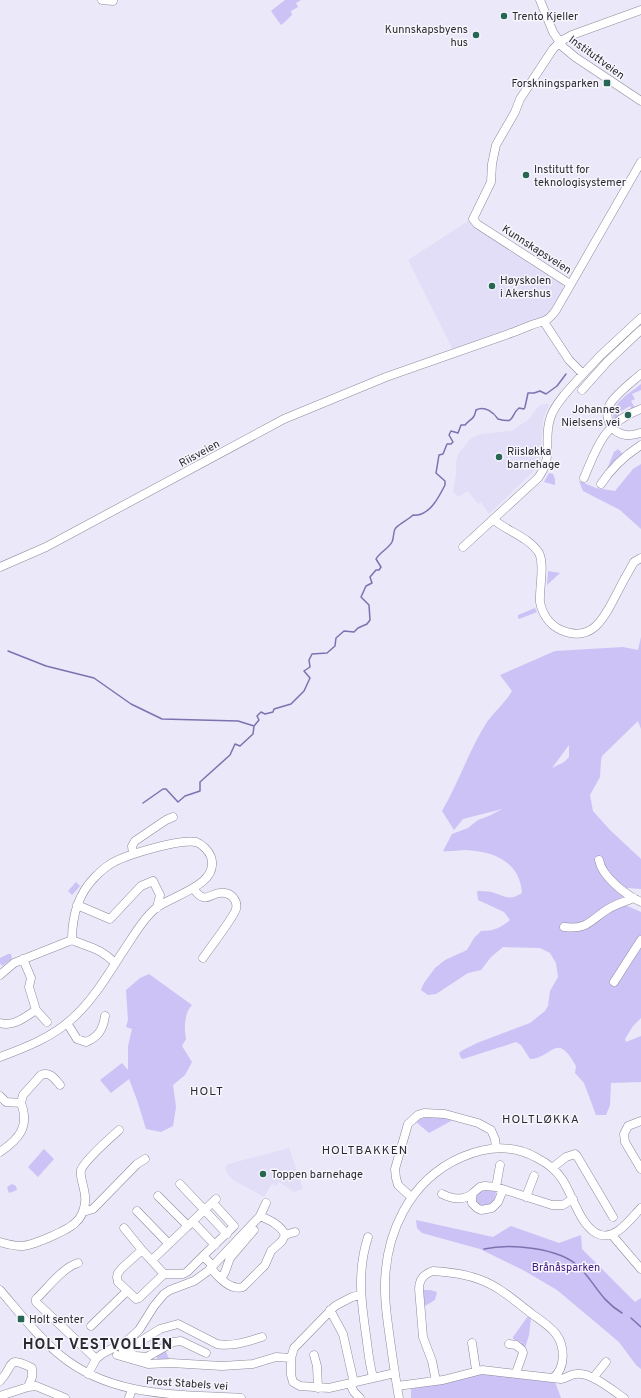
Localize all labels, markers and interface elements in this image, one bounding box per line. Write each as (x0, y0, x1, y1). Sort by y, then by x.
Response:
place label: Trento Kjeller (512, 10, 579, 24)
marker: Trento Kjeller (499, 11, 509, 21)
place label: Kunnskapsbyens hus (385, 23, 468, 50)
marker: Kunnskapsbyens hus (471, 30, 481, 40)
street label: Instituttveien (566, 33, 627, 83)
place label: Forskningsparken (511, 77, 599, 91)
marker: Forskningsparken (602, 78, 612, 88)
place label: Institutt for teknologisystemer (534, 163, 627, 190)
marker: Institutt for teknologisystemer (521, 170, 531, 180)
street label: Kunnskapsveien (499, 222, 574, 278)
place label: Høyskolen i Akershus (500, 274, 551, 301)
marker: Høyskolen i Akershus (487, 281, 497, 291)
place label: Johannes Nielsens vei (561, 403, 620, 430)
marker: Johannes Nielsens vei (623, 410, 633, 420)
street label: Riisveien (177, 437, 222, 471)
place label: Riisløkka barnehage (507, 445, 560, 472)
marker: Riisløkka barnehage (494, 452, 504, 462)
district label: HOLT (190, 1084, 224, 1100)
district label: HOLTLØKKA (502, 1112, 580, 1128)
district label: HOLTBAKKEN (322, 1143, 408, 1159)
place label: Toppen barnehage (271, 1168, 363, 1182)
marker: Toppen barnehage (258, 1169, 268, 1179)
park label: Brånåsparken (532, 1261, 600, 1275)
place label: Holt senter (29, 1313, 85, 1327)
marker: Holt senter (16, 1314, 26, 1324)
district label: HOLT VESTVOLLEN (23, 1336, 173, 1355)
street label: Prost Stabels vei (145, 1374, 228, 1394)

